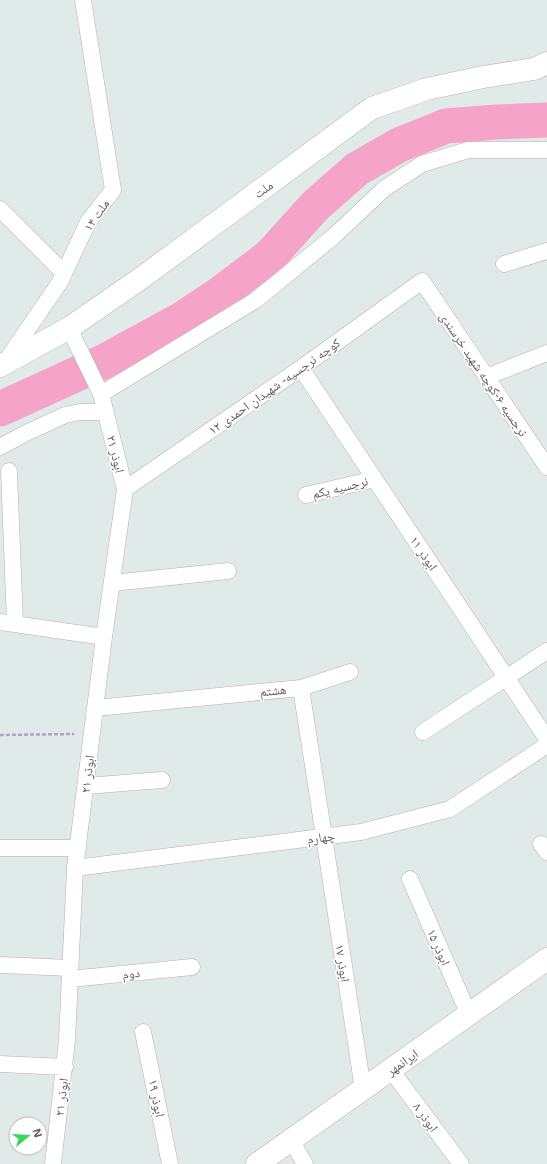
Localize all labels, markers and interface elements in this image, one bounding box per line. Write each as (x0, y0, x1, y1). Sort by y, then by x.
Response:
street label: ملت (250, 176, 276, 202)
street label: ۱۴ ملت (79, 195, 113, 234)
street label: نرجسیه ۶-کوچه شهید خرسندی (436, 308, 532, 440)
street label: کوچه نرجسیه- شهیدان احمدی ۱۲ (204, 333, 344, 438)
street label: ۲۱ ابوذر (103, 433, 129, 475)
street label: نرجسیه یکم (310, 471, 370, 503)
street label: ابوذر ۱۱ (406, 532, 442, 574)
street label: هشتم (259, 680, 287, 700)
street label: ۲۱ ابوذر (76, 754, 98, 794)
street label: چهارم (306, 826, 336, 848)
street label: ۱۵ ابوذر (423, 926, 455, 968)
street label: ۱۷ ابوذر (331, 943, 355, 983)
street label: دوم (121, 963, 141, 983)
street label: ایرانمهر (382, 1045, 422, 1080)
street label: ۲۱ ابوذر (50, 1077, 72, 1117)
street label: ابوذر ۱۹ (145, 1078, 169, 1118)
street label: ۸ ابوذر (409, 1099, 443, 1135)
north arrow (8, 1116, 48, 1156)
text: N (29, 1126, 47, 1139)

